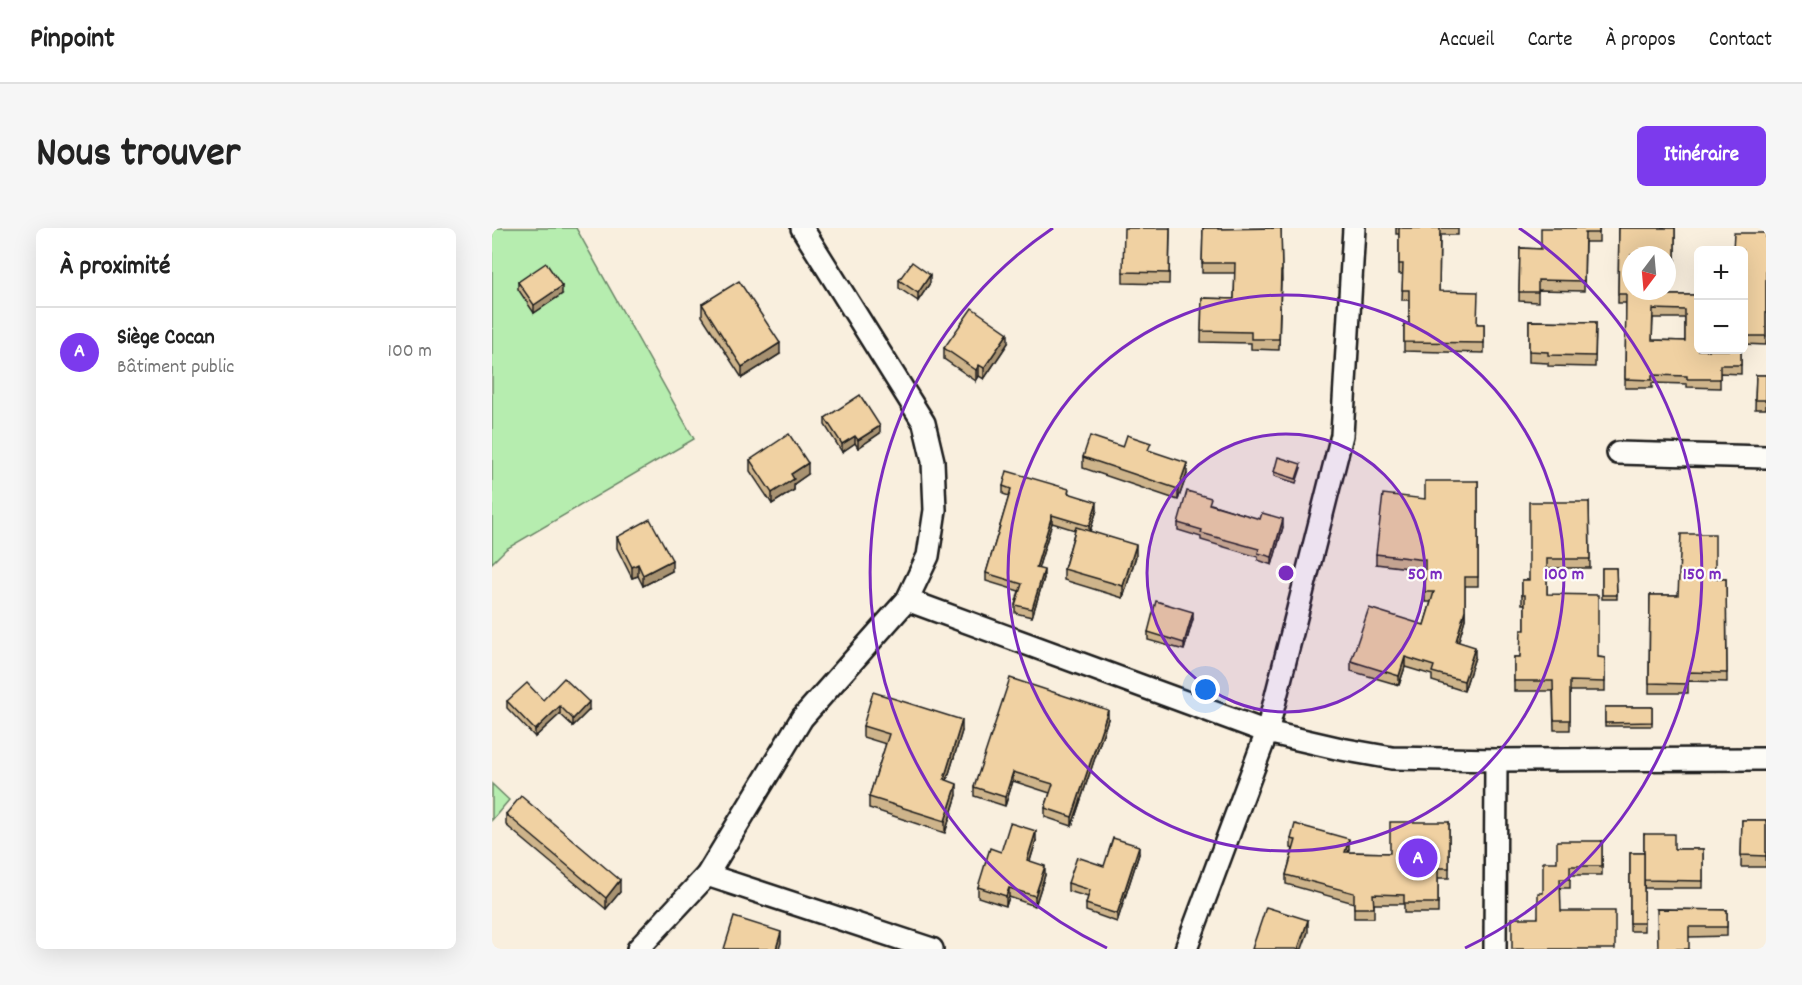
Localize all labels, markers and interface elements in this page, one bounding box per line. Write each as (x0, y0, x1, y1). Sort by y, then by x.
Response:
text: Pinpoint (30, 21, 115, 61)
text: Accueil (1439, 26, 1494, 56)
text: Carte (1527, 26, 1572, 56)
text: À propos (1605, 26, 1676, 56)
text: Contact (1709, 26, 1772, 56)
text: Nous trouver (36, 126, 240, 186)
button: Itinéraire (1637, 126, 1766, 186)
north arrow (1622, 246, 1676, 300)
map controls (1694, 246, 1748, 354)
button: + (1694, 246, 1748, 300)
text: À proximité (60, 249, 170, 286)
button: − (1694, 300, 1748, 354)
text: Siège Cocan (117, 323, 215, 354)
text: A (74, 338, 85, 366)
text: 100 m (388, 338, 432, 366)
text: Bâtiment public (117, 354, 234, 382)
centre of rings (1276, 563, 1296, 583)
text: 50 m (1408, 563, 1442, 588)
text: 100 m (1544, 563, 1584, 588)
text: 150 m (1683, 563, 1721, 588)
your location (1191, 675, 1220, 704)
pin: A (1398, 836, 1438, 880)

